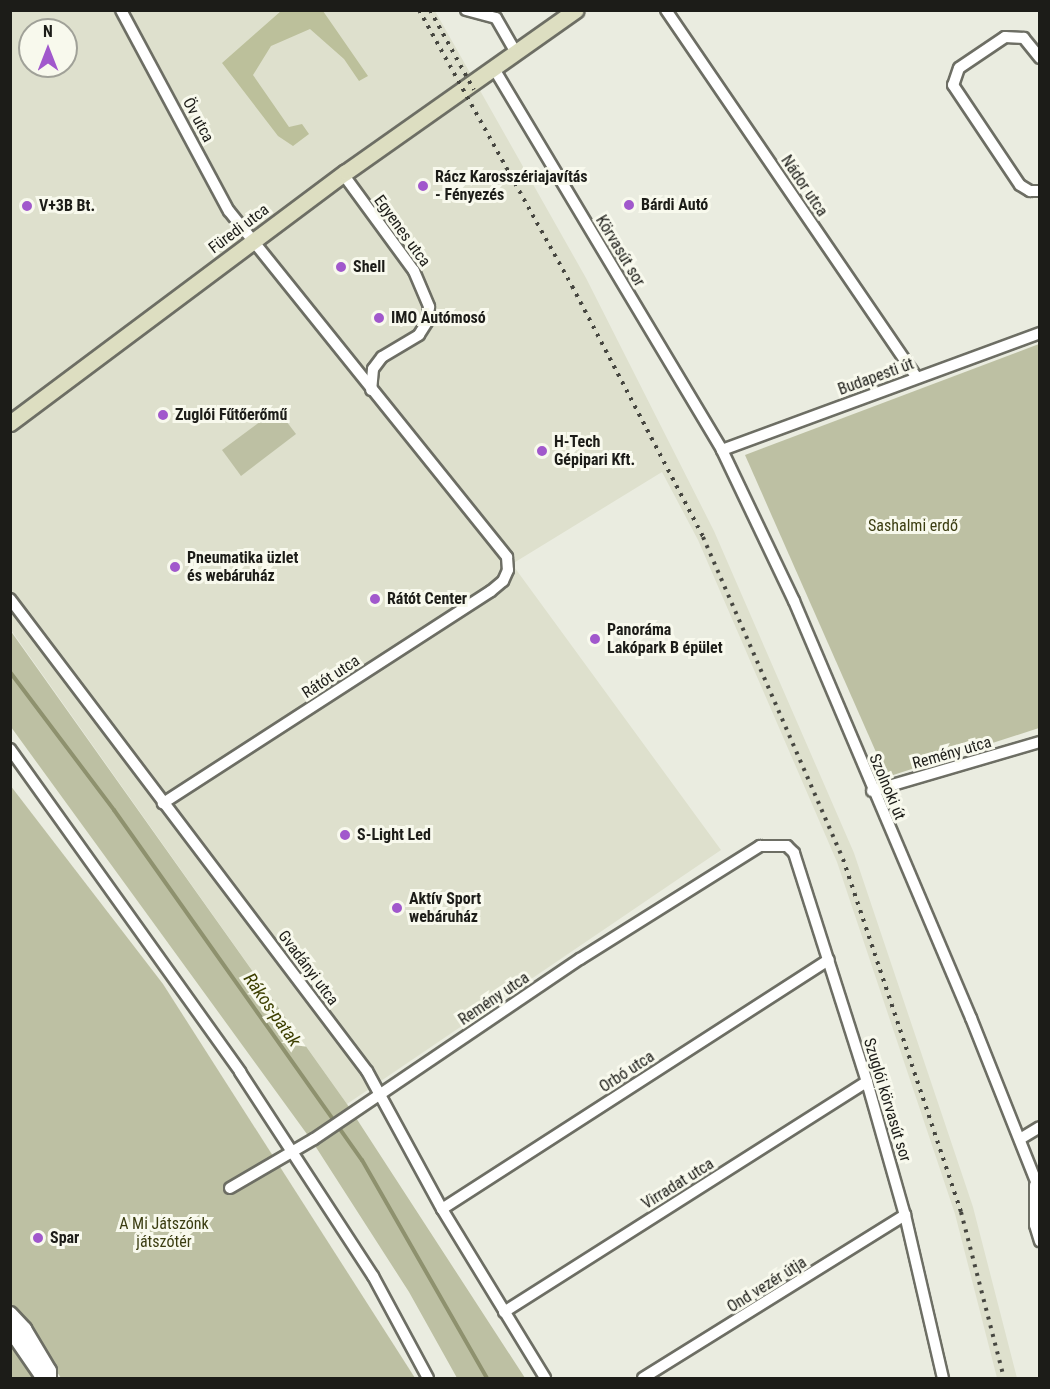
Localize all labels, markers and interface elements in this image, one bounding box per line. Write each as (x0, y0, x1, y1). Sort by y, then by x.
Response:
north arrow (18, 18, 78, 78)
text: N (43, 22, 53, 41)
street label: Öv utca (178, 94, 218, 146)
street label: Nádor utca (777, 152, 831, 220)
place label: Rácz Karosszériajavítás - Fényezés (435, 167, 588, 205)
marker: Rácz Karosszériajavítás - Fényezés (416, 179, 430, 193)
street label: Egyenes utca (370, 192, 434, 270)
place label: Bárdi Autó (641, 195, 708, 215)
place label: V+3B Bt. (39, 196, 95, 216)
marker: Bárdi Autó (622, 198, 636, 212)
marker: V+3B Bt. (20, 199, 34, 213)
street label: Füredi utca (205, 200, 273, 258)
street label: Körvasút sor (591, 212, 649, 290)
place label: Shell (353, 257, 385, 277)
marker: Shell (334, 260, 348, 274)
place label: IMO Autómosó (391, 308, 486, 328)
marker: IMO Autómosó (372, 311, 386, 325)
street label: Budapesti út (835, 354, 917, 400)
place label: Zuglói Fűtőerőmű (175, 405, 287, 425)
marker: Zuglói Fűtőerőmű (156, 408, 170, 422)
place label: H-Tech Gépipari Kft. (554, 432, 635, 470)
marker: H-Tech Gépipari Kft. (535, 444, 549, 458)
park label: Sashalmi erdő (868, 516, 958, 536)
place label: Pneumatika üzlet és webáruház (187, 548, 298, 586)
marker: Pneumatika üzlet és webáruház (168, 560, 182, 574)
place label: Rátót Center (387, 589, 467, 609)
marker: Rátót Center (368, 592, 382, 606)
place label: Panoráma Lakópark B épület (607, 620, 723, 658)
marker: Panoráma Lakópark B épület (588, 632, 602, 646)
street label: Rátót utca (299, 651, 363, 703)
street label: Remény utca (910, 733, 994, 773)
street label: Szolnoki út (865, 751, 909, 823)
place label: S-Light Led (357, 825, 431, 845)
marker: S-Light Led (338, 828, 352, 842)
place label: Aktív Sport webáruház (409, 889, 481, 927)
marker: Aktív Sport webáruház (390, 901, 404, 915)
street label: Gvadányi utca (274, 927, 342, 1009)
street label: Remény utca (455, 968, 533, 1030)
water label: Rákos-patak (239, 969, 305, 1051)
street label: Szuglói körvasút sor (859, 1036, 915, 1164)
street label: Orbó utca (596, 1047, 658, 1097)
street label: Virradat utca (638, 1154, 718, 1214)
park label: A Mi Játszónk játszótér (119, 1214, 209, 1252)
place label: Spar (50, 1228, 79, 1248)
marker: Spar (31, 1231, 45, 1245)
street label: Ond vezér útja (724, 1253, 810, 1317)

